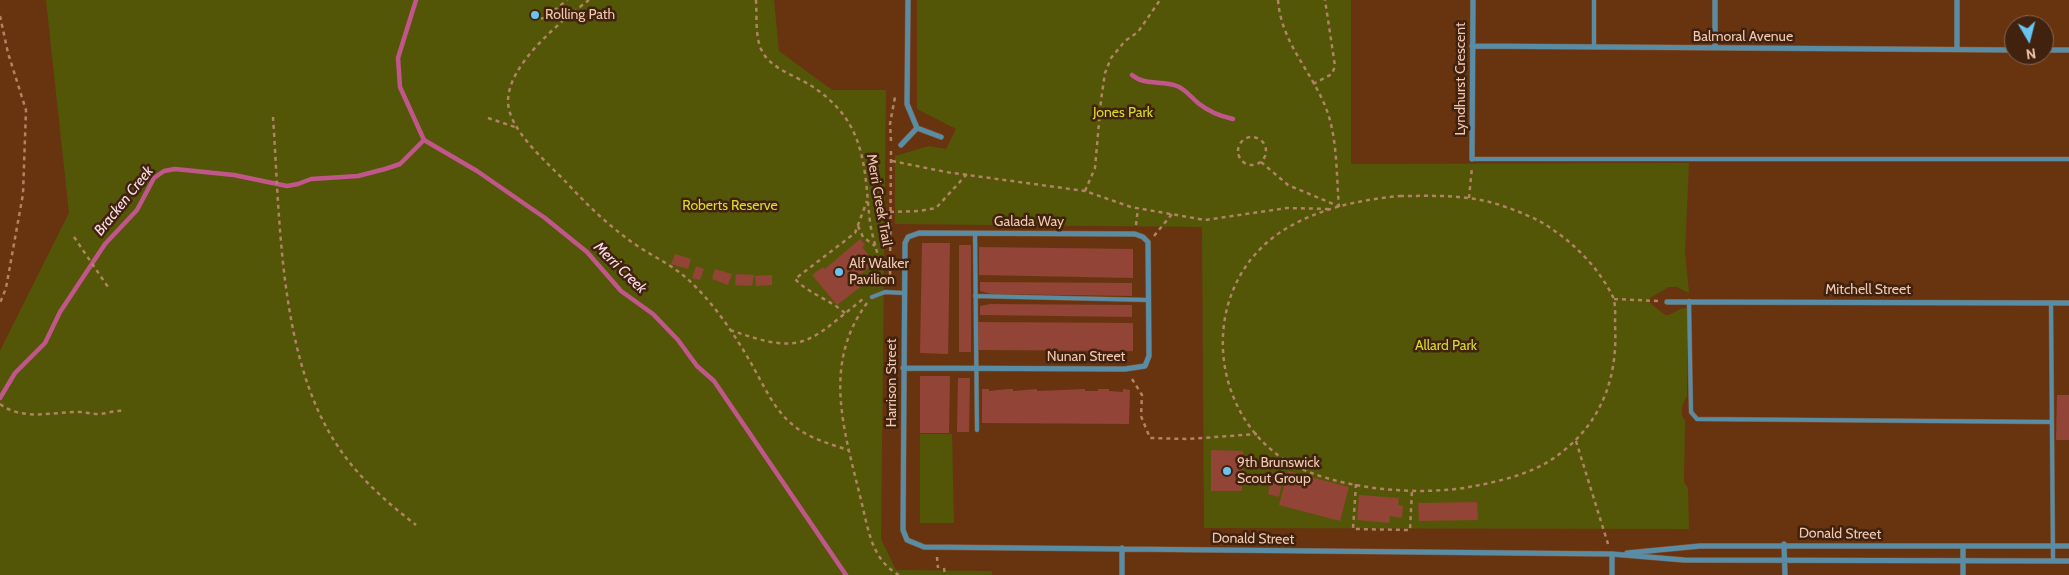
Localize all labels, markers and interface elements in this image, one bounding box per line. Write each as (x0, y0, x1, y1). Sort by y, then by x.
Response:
place label: Rolling Path (545, 7, 615, 23)
marker: Rolling Path (529, 9, 541, 21)
north arrow (2004, 15, 2054, 65)
street label: Lyndhurst Crescent (1453, 22, 1469, 136)
street label: Balmoral Avenue (1693, 29, 1793, 45)
text: N (2025, 44, 2037, 63)
park label: Jones Park (1093, 105, 1153, 121)
street label: Merri Creek Trail (863, 153, 895, 247)
water label: Bracken Creek (91, 163, 157, 239)
park label: Roberts Reserve (682, 198, 778, 214)
street label: Galada Way (994, 214, 1064, 230)
water label: Merri Creek (590, 238, 650, 298)
place label: Alf Walker Pavilion (849, 256, 909, 288)
marker: Alf Walker Pavilion (833, 266, 845, 278)
street label: Mitchell Street (1825, 282, 1911, 298)
park label: Allard Park (1415, 338, 1477, 354)
street label: Harrison Street (884, 339, 900, 427)
street label: Nunan Street (1047, 349, 1125, 365)
place label: 9th Brunswick Scout Group (1237, 455, 1320, 488)
marker: 9th Brunswick Scout Group (1221, 465, 1233, 477)
street label: Donald Street (1799, 525, 1881, 543)
street label: Donald Street (1212, 530, 1294, 548)

